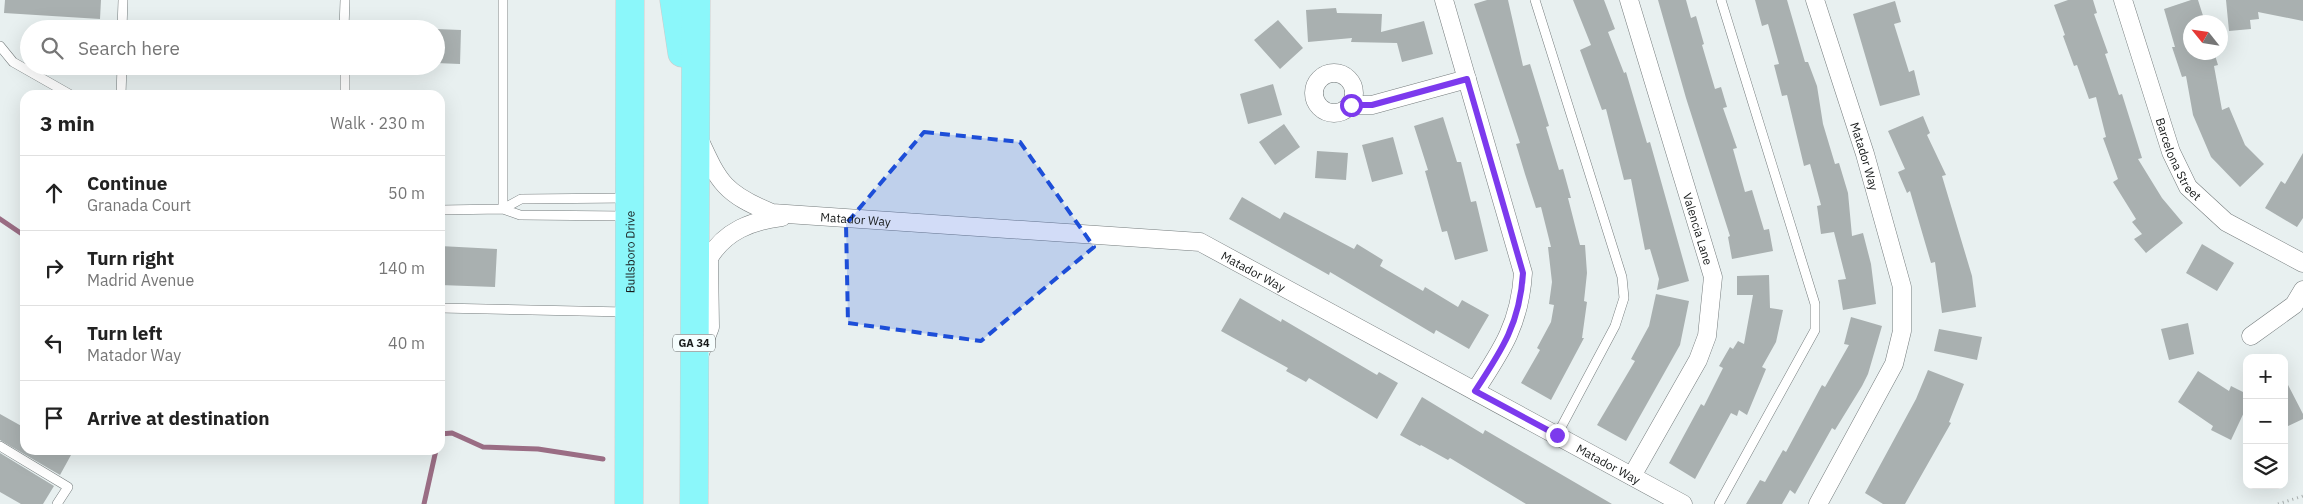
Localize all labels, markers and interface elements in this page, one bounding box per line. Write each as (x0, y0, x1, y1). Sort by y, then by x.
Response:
north arrow (2183, 15, 2228, 60)
search box (20, 20, 445, 75)
icon: search (38, 34, 66, 62)
text: Search here (78, 36, 180, 60)
route start (1340, 94, 1363, 117)
text: 3 min (40, 109, 95, 137)
text: Walk · 230 m (330, 113, 425, 133)
street label: Barcelona Street (2153, 116, 2205, 203)
street label: Matador Way (1848, 120, 1882, 192)
text: Continue (87, 171, 167, 195)
icon: ahead (40, 179, 68, 207)
text: 50 m (388, 183, 425, 203)
street label: Valencia Lane (1680, 191, 1716, 267)
text: Granada Court (87, 195, 191, 215)
street label: Matador Way (820, 209, 891, 229)
street label: Bullsboro Drive (622, 210, 637, 293)
text: Turn right (87, 246, 174, 270)
street label: Matador Way (1219, 248, 1288, 294)
icon: right (40, 254, 68, 282)
text: 140 m (378, 258, 425, 278)
text: Madrid Avenue (87, 270, 194, 290)
text: Turn left (87, 321, 163, 345)
icon: left (40, 329, 68, 357)
text: 40 m (388, 333, 425, 353)
road number: GA 34 (673, 334, 715, 352)
text: Matador Way (87, 345, 181, 365)
map controls (2243, 354, 2288, 489)
button: + (2243, 354, 2288, 399)
button: − (2243, 399, 2288, 444)
icon: arrive (40, 404, 68, 432)
text: Arrive at destination (87, 406, 270, 430)
route end (1546, 424, 1569, 447)
street label: Matador Way (1574, 440, 1643, 487)
button: layers (2243, 444, 2288, 489)

